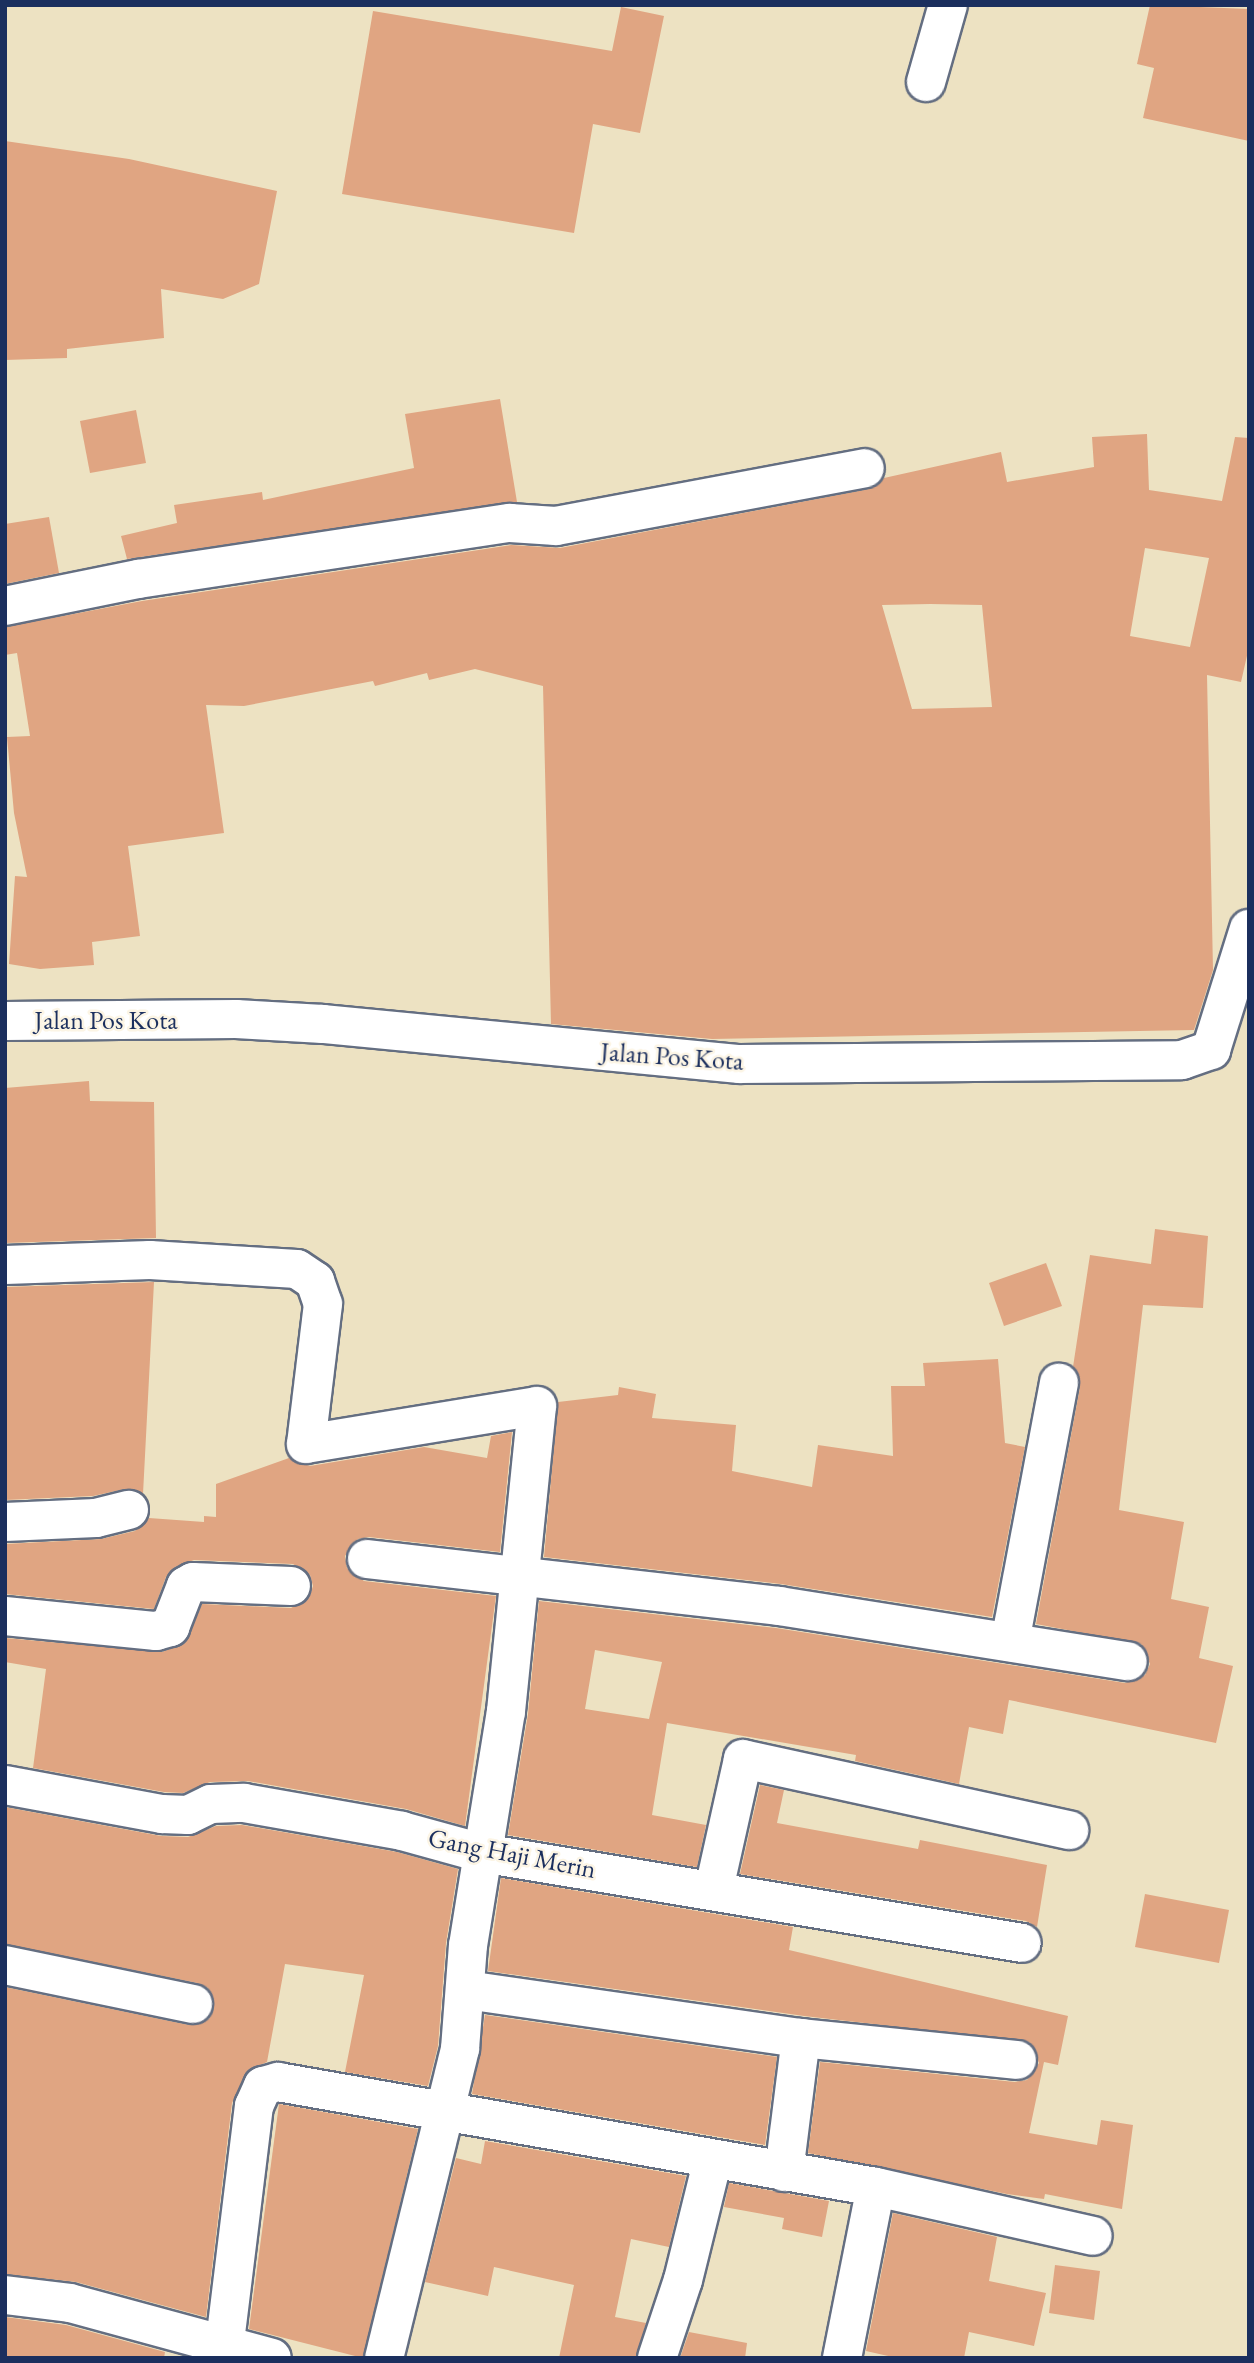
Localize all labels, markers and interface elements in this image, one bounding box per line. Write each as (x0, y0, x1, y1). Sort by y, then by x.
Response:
street label: Jalan Pos Kota (34, 1005, 178, 1037)
street label: Jalan Pos Kota (599, 1036, 745, 1078)
street label: Gang Haji Merin (426, 1822, 598, 1886)

